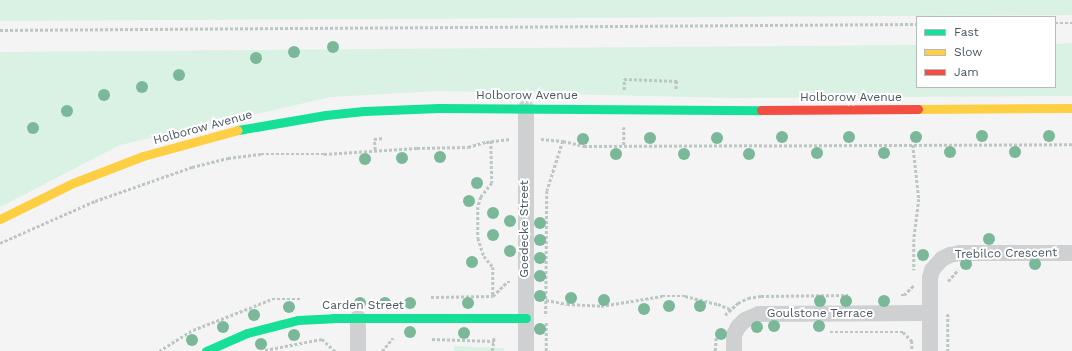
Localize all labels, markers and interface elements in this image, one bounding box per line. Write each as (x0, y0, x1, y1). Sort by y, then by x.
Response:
legend (916, 16, 1056, 88)
text: Fast (954, 25, 979, 39)
text: Slow (954, 45, 982, 59)
text: Jam (954, 65, 979, 79)
street label: Holborow Avenue (476, 89, 578, 103)
street label: Holborow Avenue (800, 91, 902, 105)
street label: Holborow Avenue (152, 108, 254, 148)
street label: Goedecke Street (518, 180, 532, 278)
street label: Trebilco Crescent (955, 246, 1057, 262)
street label: Carden Street (322, 299, 404, 313)
street label: Goulstone Terrace (767, 307, 873, 321)

